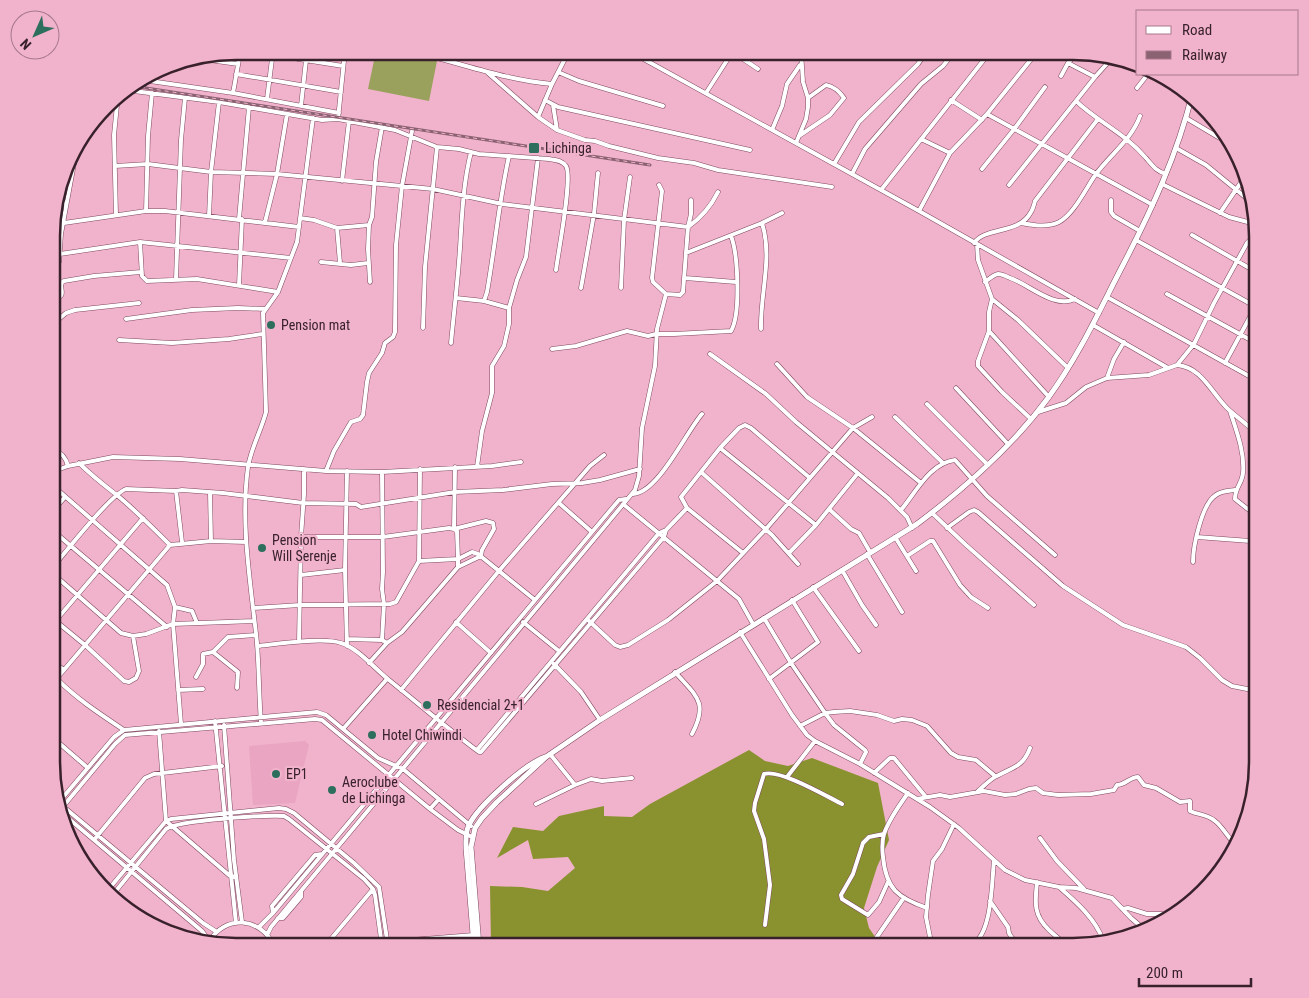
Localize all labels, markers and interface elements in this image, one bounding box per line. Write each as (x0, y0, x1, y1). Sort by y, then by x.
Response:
north arrow (10, 10, 60, 60)
legend (1136, 10, 1299, 75)
text: Road (1182, 21, 1212, 39)
text: N (17, 36, 34, 53)
text: Railway (1182, 46, 1227, 64)
place label: Lichinga (545, 140, 592, 156)
marker: Lichinga (527, 141, 541, 155)
place label: Pension mat (281, 317, 350, 333)
marker: Pension mat (265, 319, 277, 331)
place label: Pension Will Serenje (272, 532, 337, 564)
marker: Pension Will Serenje (256, 542, 268, 554)
place label: Residencial 2+1 (437, 697, 524, 713)
marker: Residencial 2+1 (421, 699, 433, 711)
place label: Hotel Chiwindi (382, 727, 462, 743)
marker: Hotel Chiwindi (366, 729, 378, 741)
place label: EP1 (286, 766, 308, 782)
marker: EP1 (270, 768, 282, 780)
place label: Aeroclube de Lichinga (342, 774, 405, 806)
marker: Aeroclube de Lichinga (326, 784, 338, 796)
scale bar (1139, 956, 1252, 988)
text: 200 m (1146, 964, 1183, 982)

